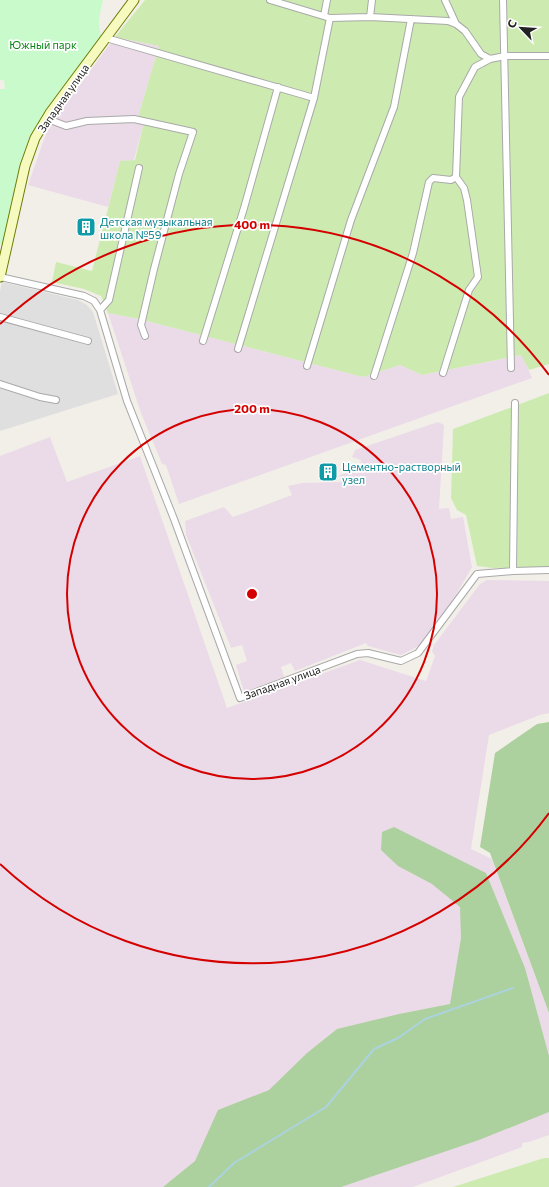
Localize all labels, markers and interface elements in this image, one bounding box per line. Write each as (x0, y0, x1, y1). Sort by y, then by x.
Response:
north arrow (501, 8, 541, 48)
text: С (504, 17, 519, 30)
park label: Южный парк (9, 38, 77, 51)
street label: Западная улица (35, 61, 91, 135)
place label: Детская музыкальная школа №59 (100, 215, 213, 241)
building icon: Детская музыкальная школа №59 (75, 216, 97, 238)
text: 400 m (234, 217, 270, 231)
text: 200 m (234, 401, 270, 415)
place label: Цементно-растворный узел (342, 460, 461, 486)
building icon: Цементно-растворный узел (317, 461, 339, 483)
centre of rings (245, 587, 259, 601)
street label: Западная улица (242, 662, 322, 702)

